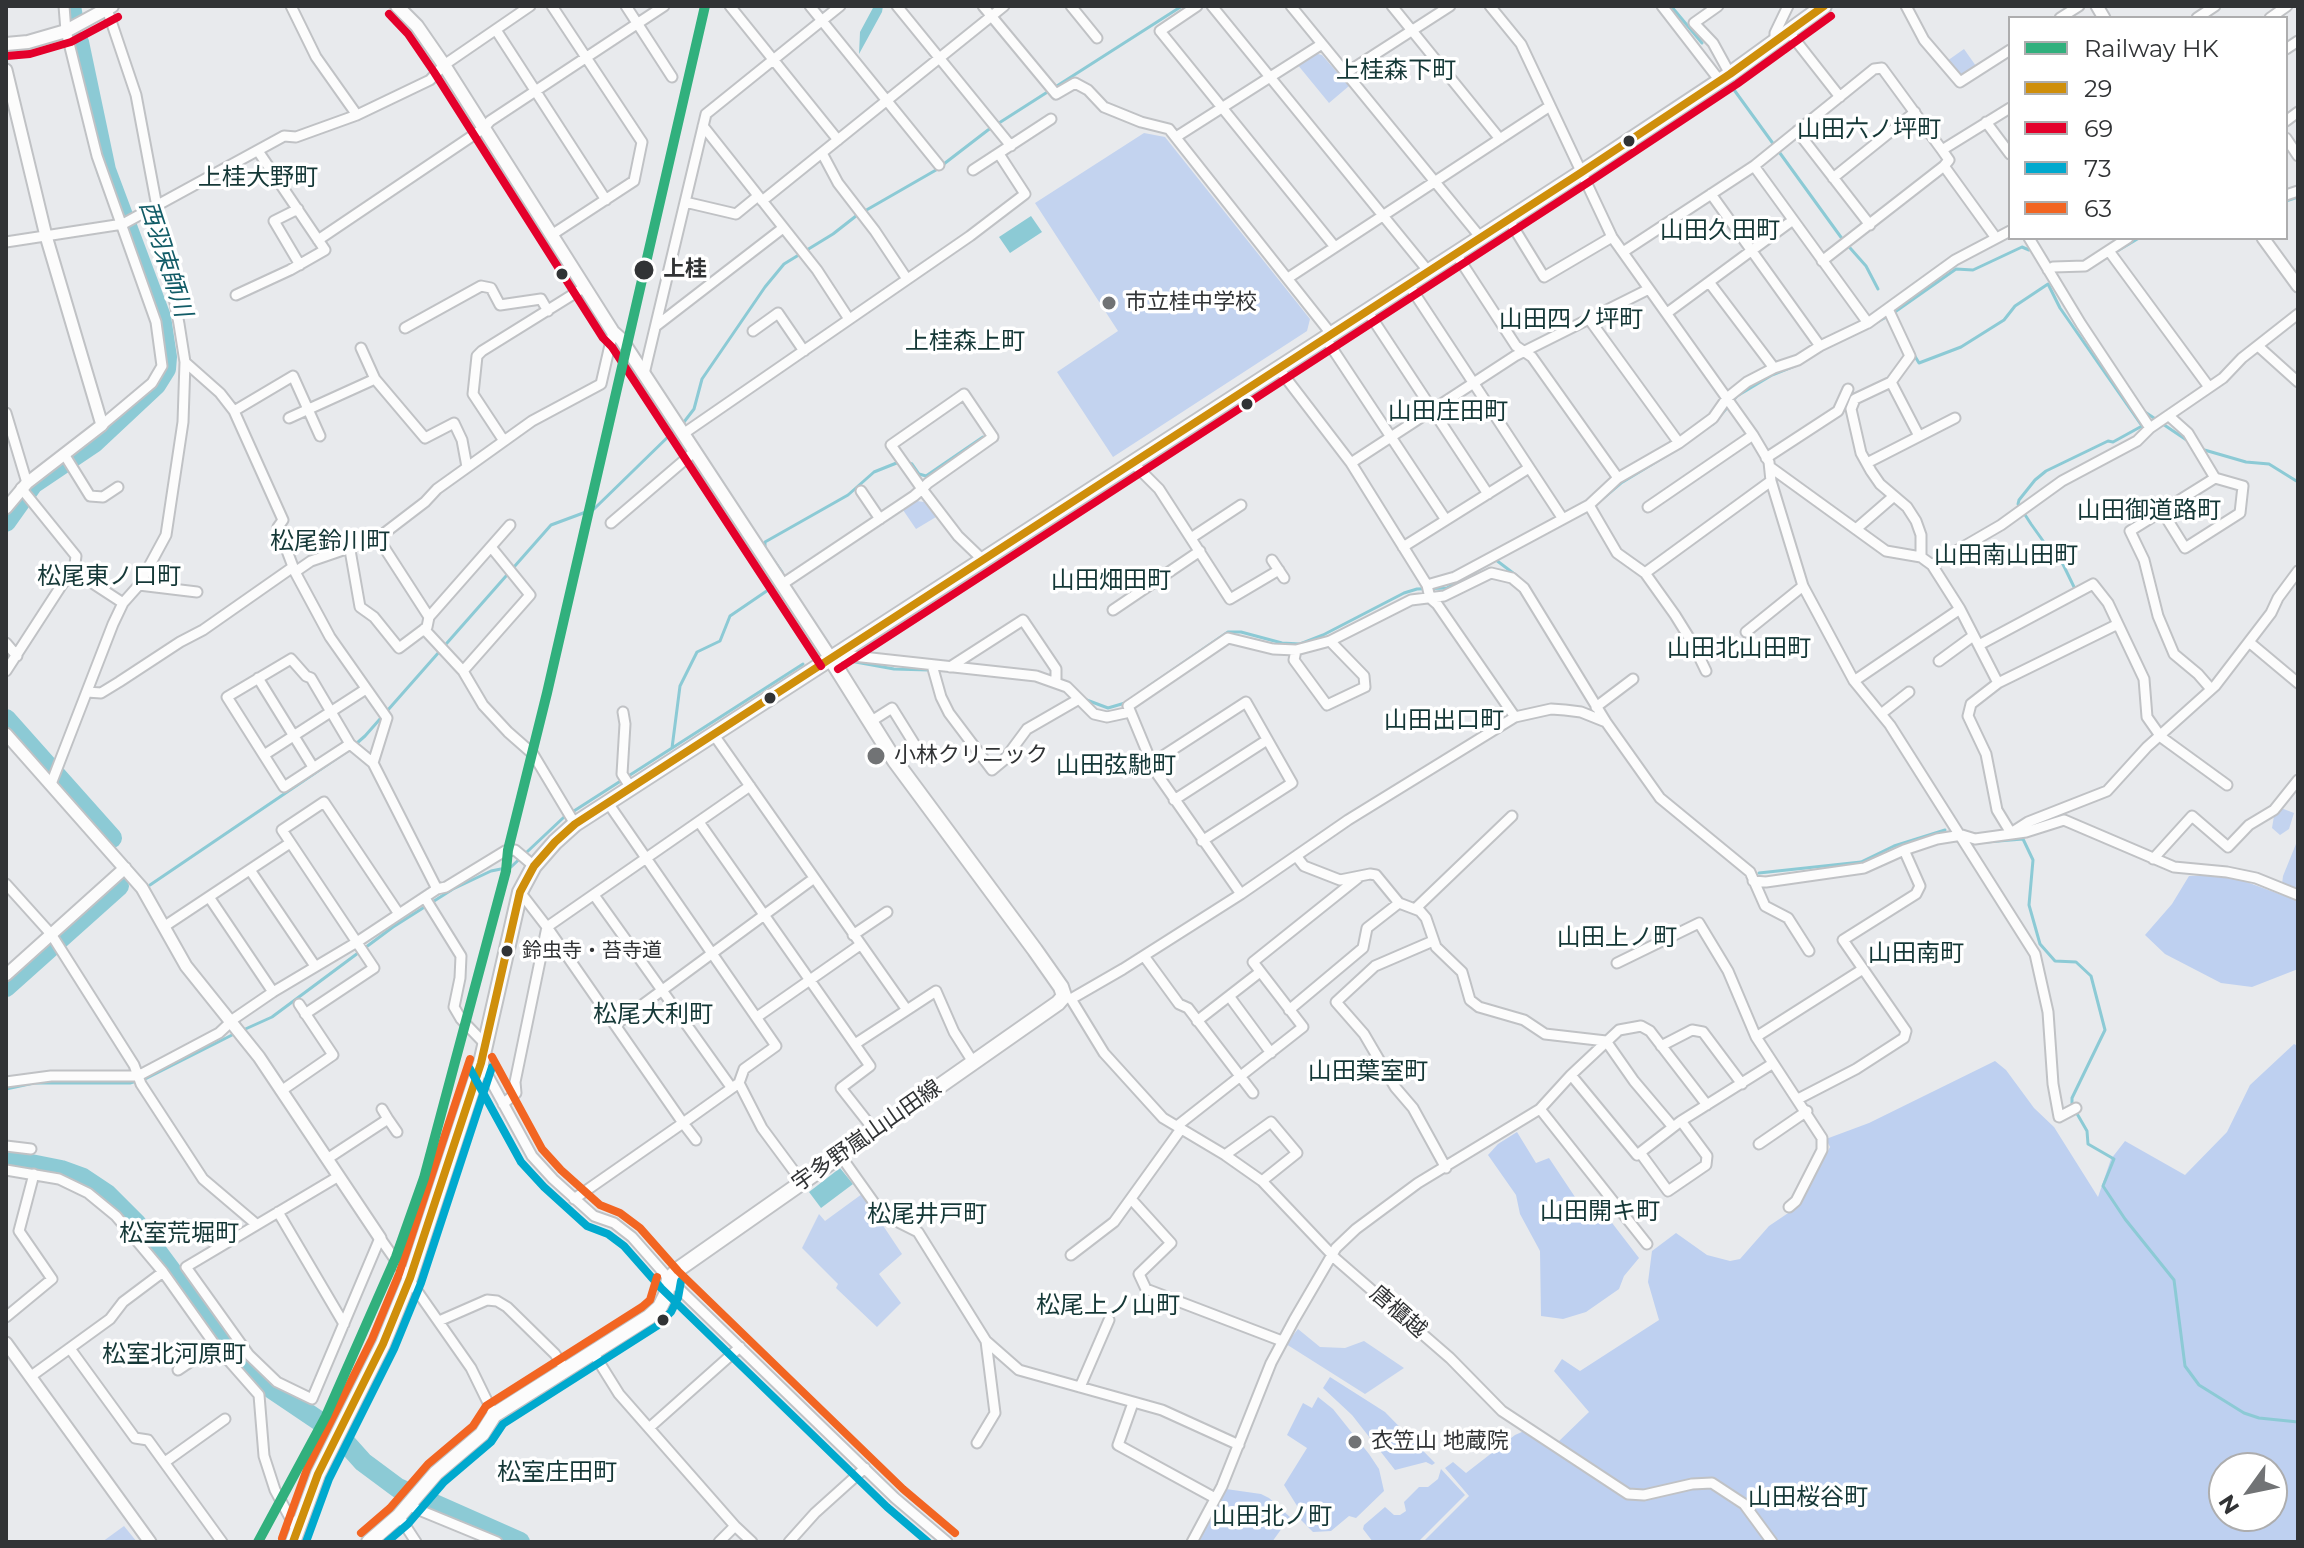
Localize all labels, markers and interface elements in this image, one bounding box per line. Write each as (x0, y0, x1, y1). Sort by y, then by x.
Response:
legend (2008, 16, 2288, 240)
text: Railway HK (2084, 34, 2219, 63)
district label: 上桂森下町 (1336, 57, 1456, 85)
text: 29 (2084, 74, 2112, 103)
text: 69 (2084, 114, 2113, 143)
district label: 山田六ノ坪町 (1797, 116, 1941, 144)
unlabelled marker (1621, 133, 1637, 149)
text: 73 (2084, 154, 2111, 183)
district label: 上桂大野町 (198, 164, 318, 192)
text: 63 (2084, 194, 2112, 223)
water label: 西羽束師川 (133, 197, 197, 321)
district label: 山田久田町 (1660, 217, 1780, 245)
place label: 上桂 (663, 257, 707, 283)
marker: 上桂 (632, 258, 656, 282)
unlabelled marker (554, 266, 570, 282)
place label: 市立桂中学校 (1125, 290, 1257, 316)
marker: 市立桂中学校 (1100, 294, 1118, 312)
district label: 山田四ノ坪町 (1499, 306, 1643, 334)
district label: 上桂森上町 (905, 328, 1025, 356)
unlabelled marker (1239, 396, 1255, 412)
district label: 山田庄田町 (1388, 398, 1508, 426)
district label: 山田御道路町 (2077, 497, 2221, 525)
district label: 松尾鈴川町 (270, 528, 390, 556)
district label: 山田南山田町 (1934, 542, 2078, 570)
district label: 松尾東ノ口町 (37, 563, 181, 591)
district label: 山田畑田町 (1051, 567, 1171, 595)
district label: 山田北山田町 (1667, 635, 1811, 663)
unlabelled marker (762, 690, 778, 706)
district label: 山田出口町 (1384, 707, 1504, 735)
place label: 小林クリニック (894, 743, 1048, 769)
marker: 小林クリニック (865, 745, 887, 767)
district label: 山田弦馳町 (1056, 752, 1176, 780)
district label: 山田上ノ町 (1557, 924, 1677, 952)
place label: 鈴虫寺・苔寺道 (522, 939, 662, 963)
district label: 山田南町 (1868, 940, 1964, 968)
marker: 鈴虫寺・苔寺道 (499, 943, 515, 959)
district label: 松尾大利町 (593, 1001, 713, 1029)
district label: 山田葉室町 (1308, 1058, 1428, 1086)
street label: 宇多野嵐山山田線 (787, 1075, 947, 1197)
district label: 山田開キ町 (1540, 1198, 1660, 1226)
district label: 松尾井戸町 (867, 1201, 987, 1229)
district label: 松室荒堀町 (119, 1220, 239, 1248)
street label: 唐櫃越 (1364, 1280, 1432, 1344)
district label: 松尾上ノ山町 (1036, 1292, 1180, 1320)
unlabelled marker (655, 1312, 671, 1328)
district label: 松室北河原町 (102, 1341, 246, 1369)
place label: 衣笠山 地蔵院 (1371, 1429, 1509, 1455)
marker: 衣笠山 地蔵院 (1346, 1433, 1364, 1451)
north arrow (2208, 1452, 2288, 1532)
district label: 松室庄田町 (497, 1459, 617, 1487)
district label: 山田桜谷町 (1748, 1484, 1868, 1512)
text: N (2213, 1489, 2245, 1519)
district label: 山田北ノ町 (1212, 1503, 1332, 1531)

